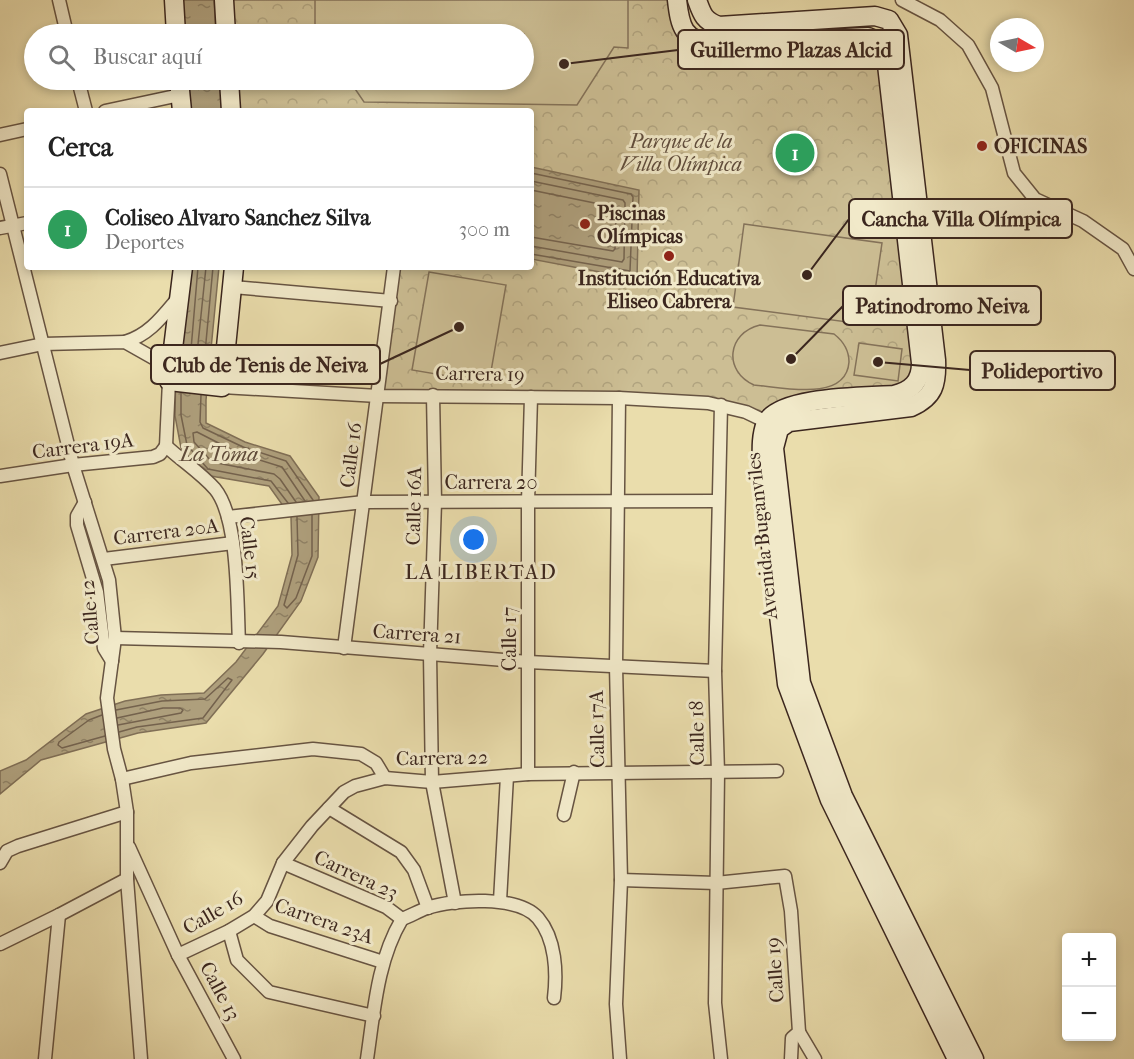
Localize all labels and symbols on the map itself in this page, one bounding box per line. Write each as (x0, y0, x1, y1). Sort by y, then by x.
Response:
north arrow (990, 18, 1044, 72)
callout: Guillermo Plazas Alcid (678, 30, 904, 69)
text: Guillermo Plazas Alcid (690, 38, 892, 62)
park label: Parque de la Villa Olímpica (620, 130, 742, 176)
pin: 1 (776, 130, 814, 176)
place label: OFICINAS (994, 135, 1087, 158)
marker: OFICINAS (975, 139, 989, 153)
callout: Cancha Villa Olímpica (849, 199, 1072, 238)
place label: Piscinas Olímpicas (597, 202, 684, 248)
text: Cancha Villa Olímpica (861, 207, 1062, 231)
marker: Piscinas Olímpicas (578, 217, 592, 231)
marker: Institución Educativa Eliseo Cabrera (662, 249, 676, 263)
place label: Institución Educativa Eliseo Cabrera (578, 267, 761, 313)
callout: Patinodromo Neiva (843, 286, 1041, 325)
text: Patinodromo Neiva (855, 294, 1030, 318)
callout: Club de Tenis de Neiva (151, 345, 380, 384)
callout: Polideportivo (970, 351, 1115, 390)
text: Club de Tenis de Neiva (163, 353, 369, 377)
text: Polideportivo (981, 359, 1103, 383)
street label: Carrera 19 (435, 362, 525, 386)
street label: Calle 16 (336, 421, 366, 489)
street label: Carrera 19A (31, 428, 136, 464)
water label: La Toma (178, 442, 258, 466)
street label: Avenida Buganviles (742, 451, 782, 622)
street label: Calle 16A (402, 465, 426, 546)
street label: Carrera 20 (445, 471, 537, 494)
street label: Carrera 20A (112, 514, 221, 550)
street label: Calle 15 (235, 515, 265, 581)
your location (459, 525, 488, 554)
district label: LA LIBERTAD (405, 560, 557, 584)
street label: Calle 12 (76, 579, 104, 645)
street label: Calle 17 (498, 606, 521, 671)
street label: Carrera 21 (372, 619, 462, 649)
street label: Calle 17A (585, 689, 609, 768)
street label: Calle 18 (685, 700, 709, 766)
street label: Carrera 22 (396, 746, 488, 770)
street label: Carrera 23 (310, 846, 402, 904)
street label: Calle 16 (179, 887, 247, 939)
street label: Carrera 23A (272, 893, 377, 949)
street label: Calle 19 (761, 937, 789, 1003)
street label: Calle 13 (195, 958, 245, 1024)

